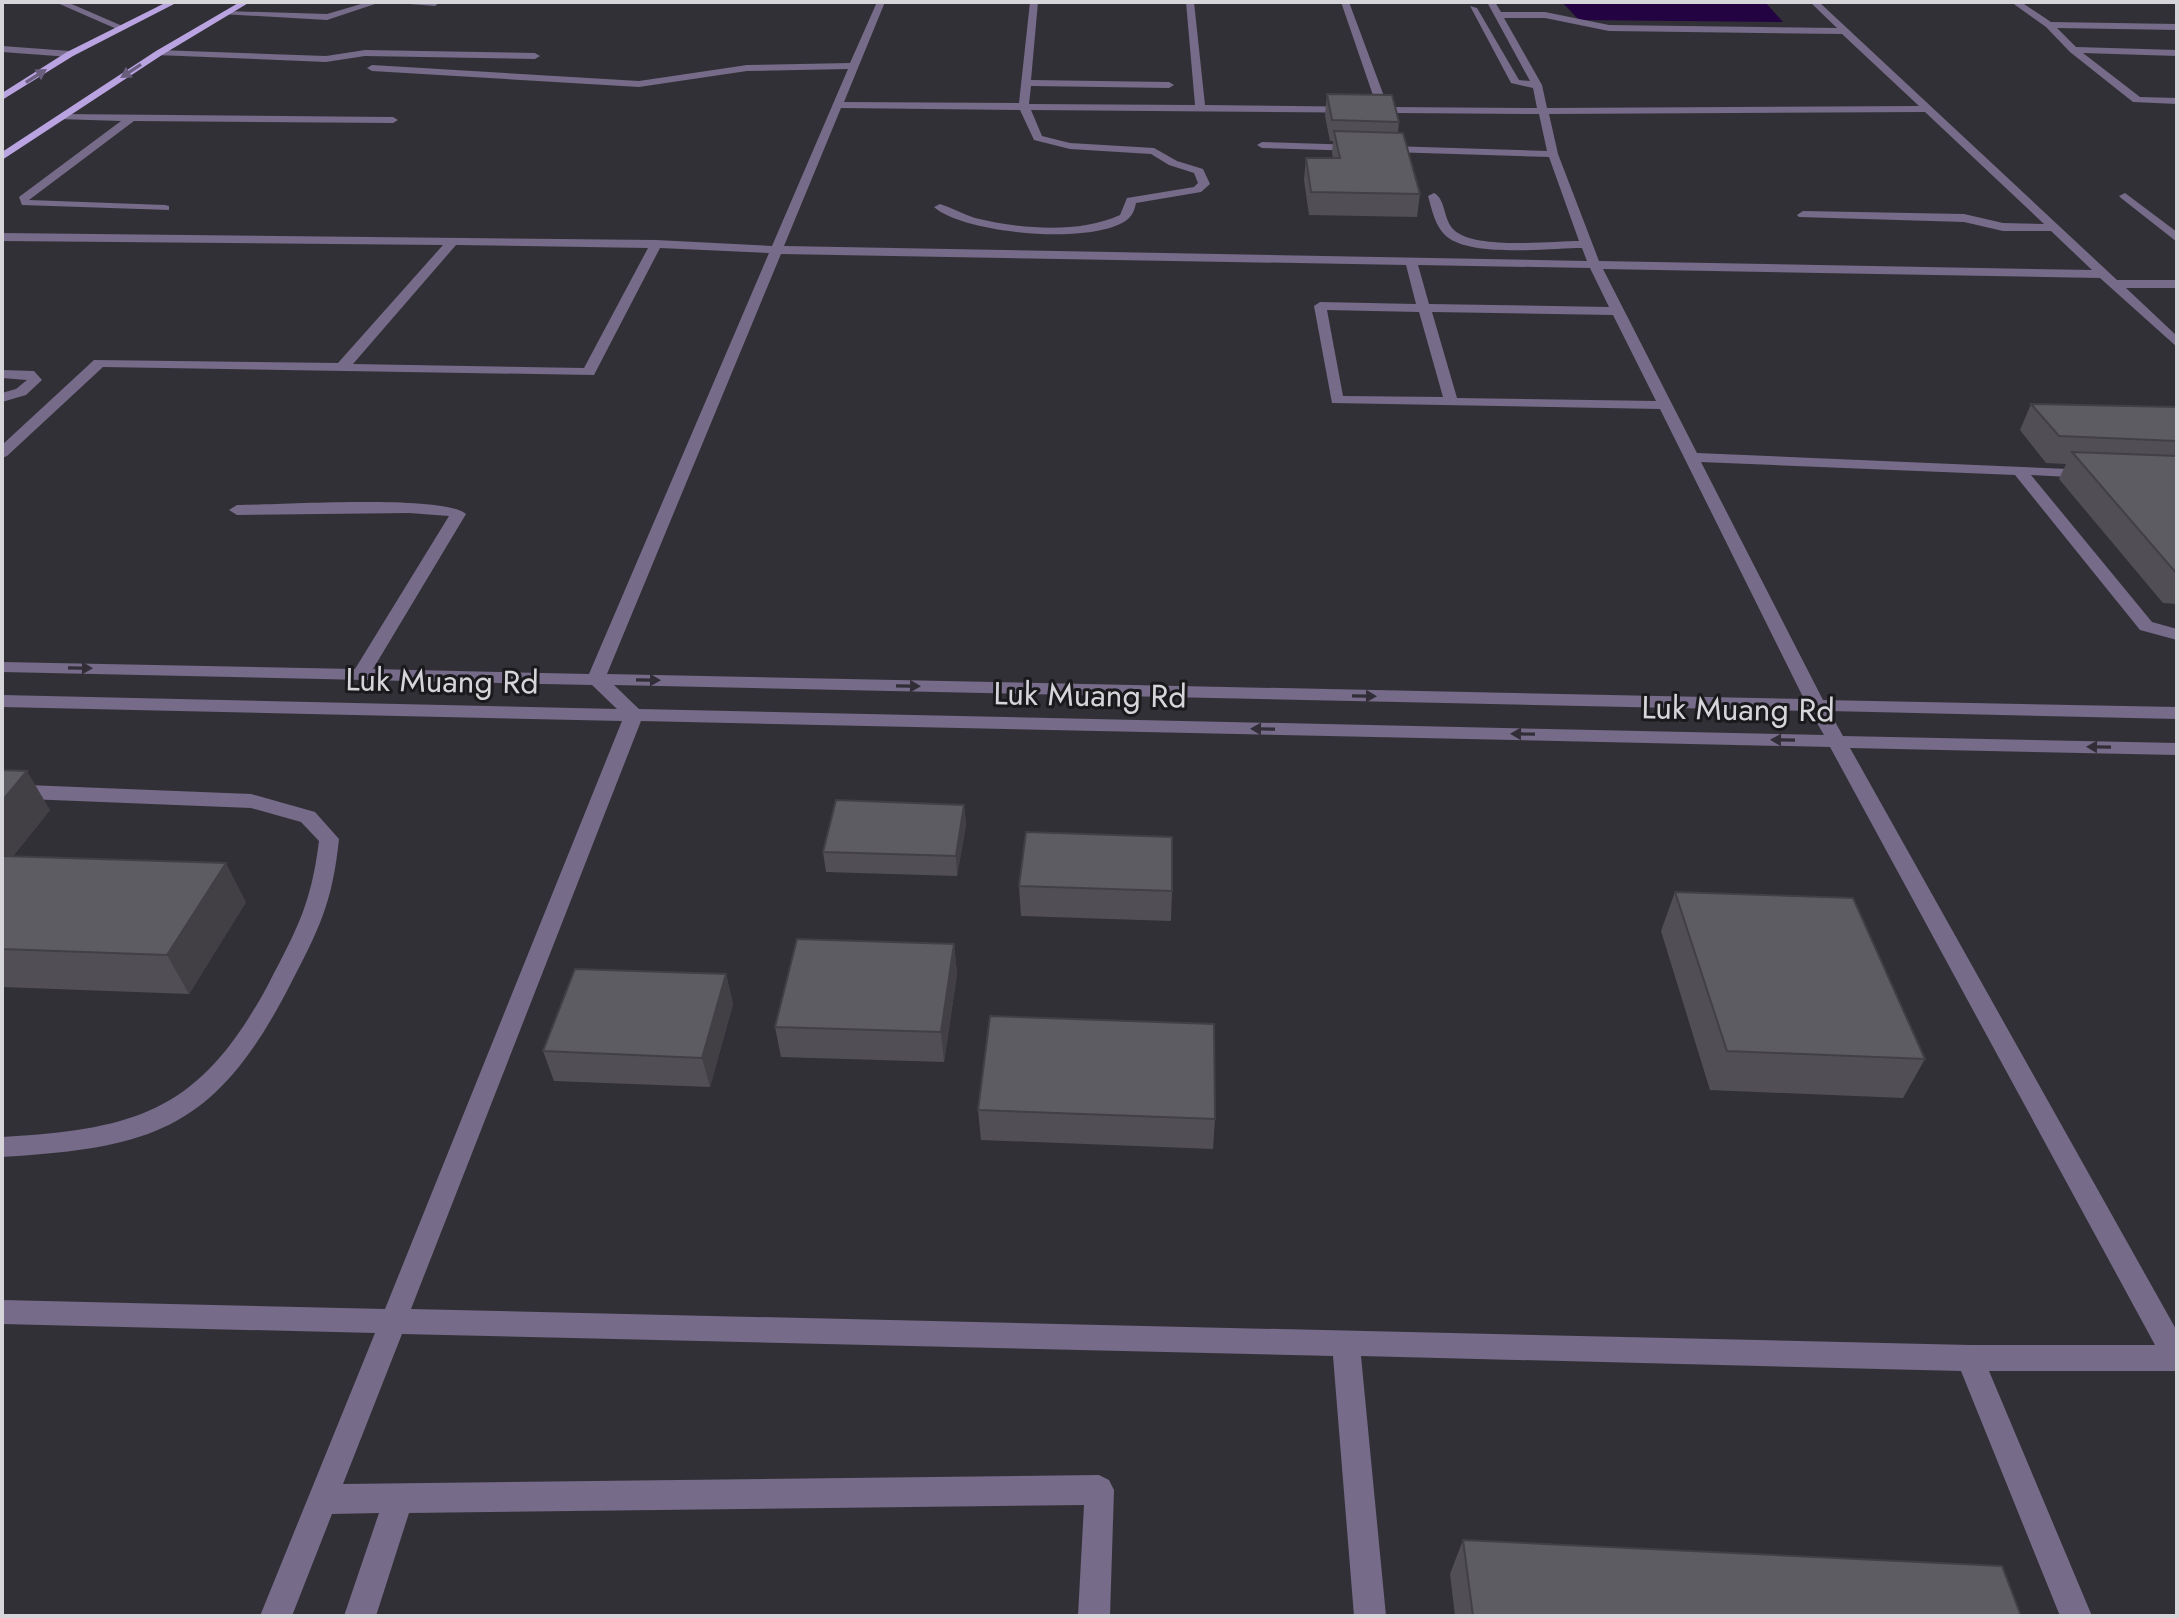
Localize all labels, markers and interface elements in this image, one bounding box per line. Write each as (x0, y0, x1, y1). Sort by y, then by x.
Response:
one-way arrow (120, 64, 142, 78)
one-way arrow (25, 69, 47, 83)
street label: Luk Muang Rd (345, 656, 539, 706)
one-way arrow (68, 662, 93, 674)
street label: Luk Muang Rd (993, 670, 1187, 720)
one-way arrow (636, 674, 661, 687)
one-way arrow (896, 680, 921, 692)
street label: Luk Muang Rd (1641, 684, 1835, 734)
one-way arrow (1352, 689, 1377, 702)
one-way arrow (1250, 722, 1275, 735)
one-way arrow (1510, 728, 1535, 741)
one-way arrow (1770, 734, 1795, 746)
one-way arrow (2086, 741, 2111, 753)

